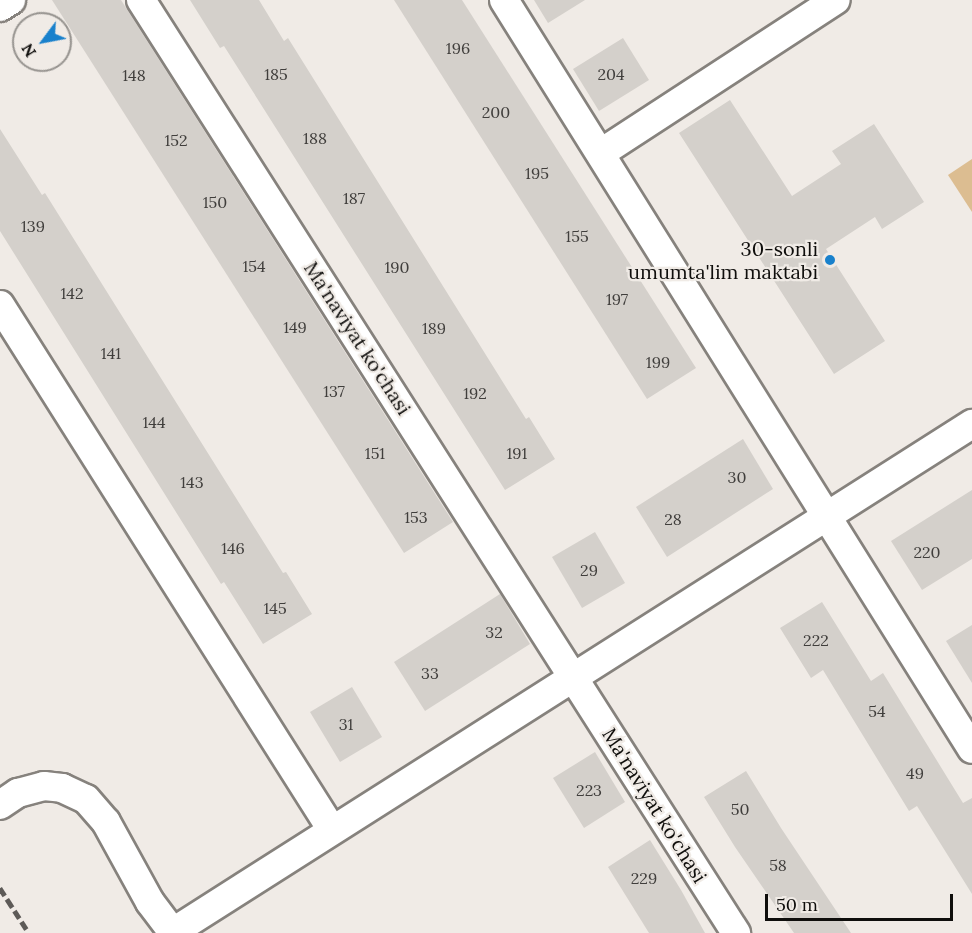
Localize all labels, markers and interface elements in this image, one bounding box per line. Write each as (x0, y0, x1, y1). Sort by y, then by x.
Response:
north arrow (12, 12, 72, 72)
house number: 196 (446, 38, 470, 58)
text: N (17, 40, 40, 61)
house number: 185 (264, 64, 288, 84)
house number: 204 (597, 64, 625, 84)
house number: 148 (122, 65, 146, 85)
house number: 200 (482, 102, 510, 122)
house number: 188 (303, 128, 327, 148)
house number: 152 (164, 130, 188, 150)
house number: 195 (525, 163, 549, 183)
house number: 187 (343, 188, 365, 208)
house number: 150 (203, 192, 227, 212)
house number: 139 (21, 216, 45, 236)
house number: 155 (565, 226, 589, 246)
place label: 30-sonli umumta'lim maktabi (628, 237, 818, 284)
marker: 30-sonli umumta'lim maktabi (823, 253, 837, 267)
house number: 154 (242, 256, 266, 276)
street label: Ma'naviyat ko'chasi (299, 257, 417, 419)
house number: 190 (384, 257, 410, 277)
house number: 142 (60, 283, 84, 303)
house number: 197 (606, 289, 628, 309)
house number: 149 (283, 317, 307, 337)
house number: 189 (422, 318, 446, 338)
house number: 141 (101, 343, 121, 363)
house number: 199 (646, 352, 670, 372)
house number: 137 (323, 381, 345, 401)
house number: 192 (463, 383, 487, 403)
house number: 144 (142, 412, 166, 432)
house number: 151 (365, 443, 385, 463)
house number: 191 (507, 443, 527, 463)
house number: 30 (728, 467, 746, 487)
house number: 143 (180, 472, 204, 492)
house number: 153 (404, 507, 428, 527)
house number: 28 (664, 509, 682, 529)
house number: 146 (221, 538, 245, 558)
house number: 220 (913, 542, 941, 562)
house number: 29 (580, 560, 598, 580)
house number: 145 (263, 598, 287, 618)
house number: 32 (485, 622, 503, 642)
house number: 222 (803, 630, 829, 650)
house number: 33 (421, 663, 439, 683)
house number: 54 (868, 701, 886, 721)
house number: 31 (339, 714, 353, 734)
street label: Ma'naviyat ko'chasi (598, 723, 712, 887)
house number: 49 (906, 763, 924, 783)
house number: 223 (576, 780, 602, 800)
house number: 50 (731, 799, 749, 819)
house number: 58 (769, 855, 787, 875)
house number: 229 (631, 868, 657, 888)
scale bar (768, 882, 956, 920)
text: 50 m (776, 893, 818, 916)

